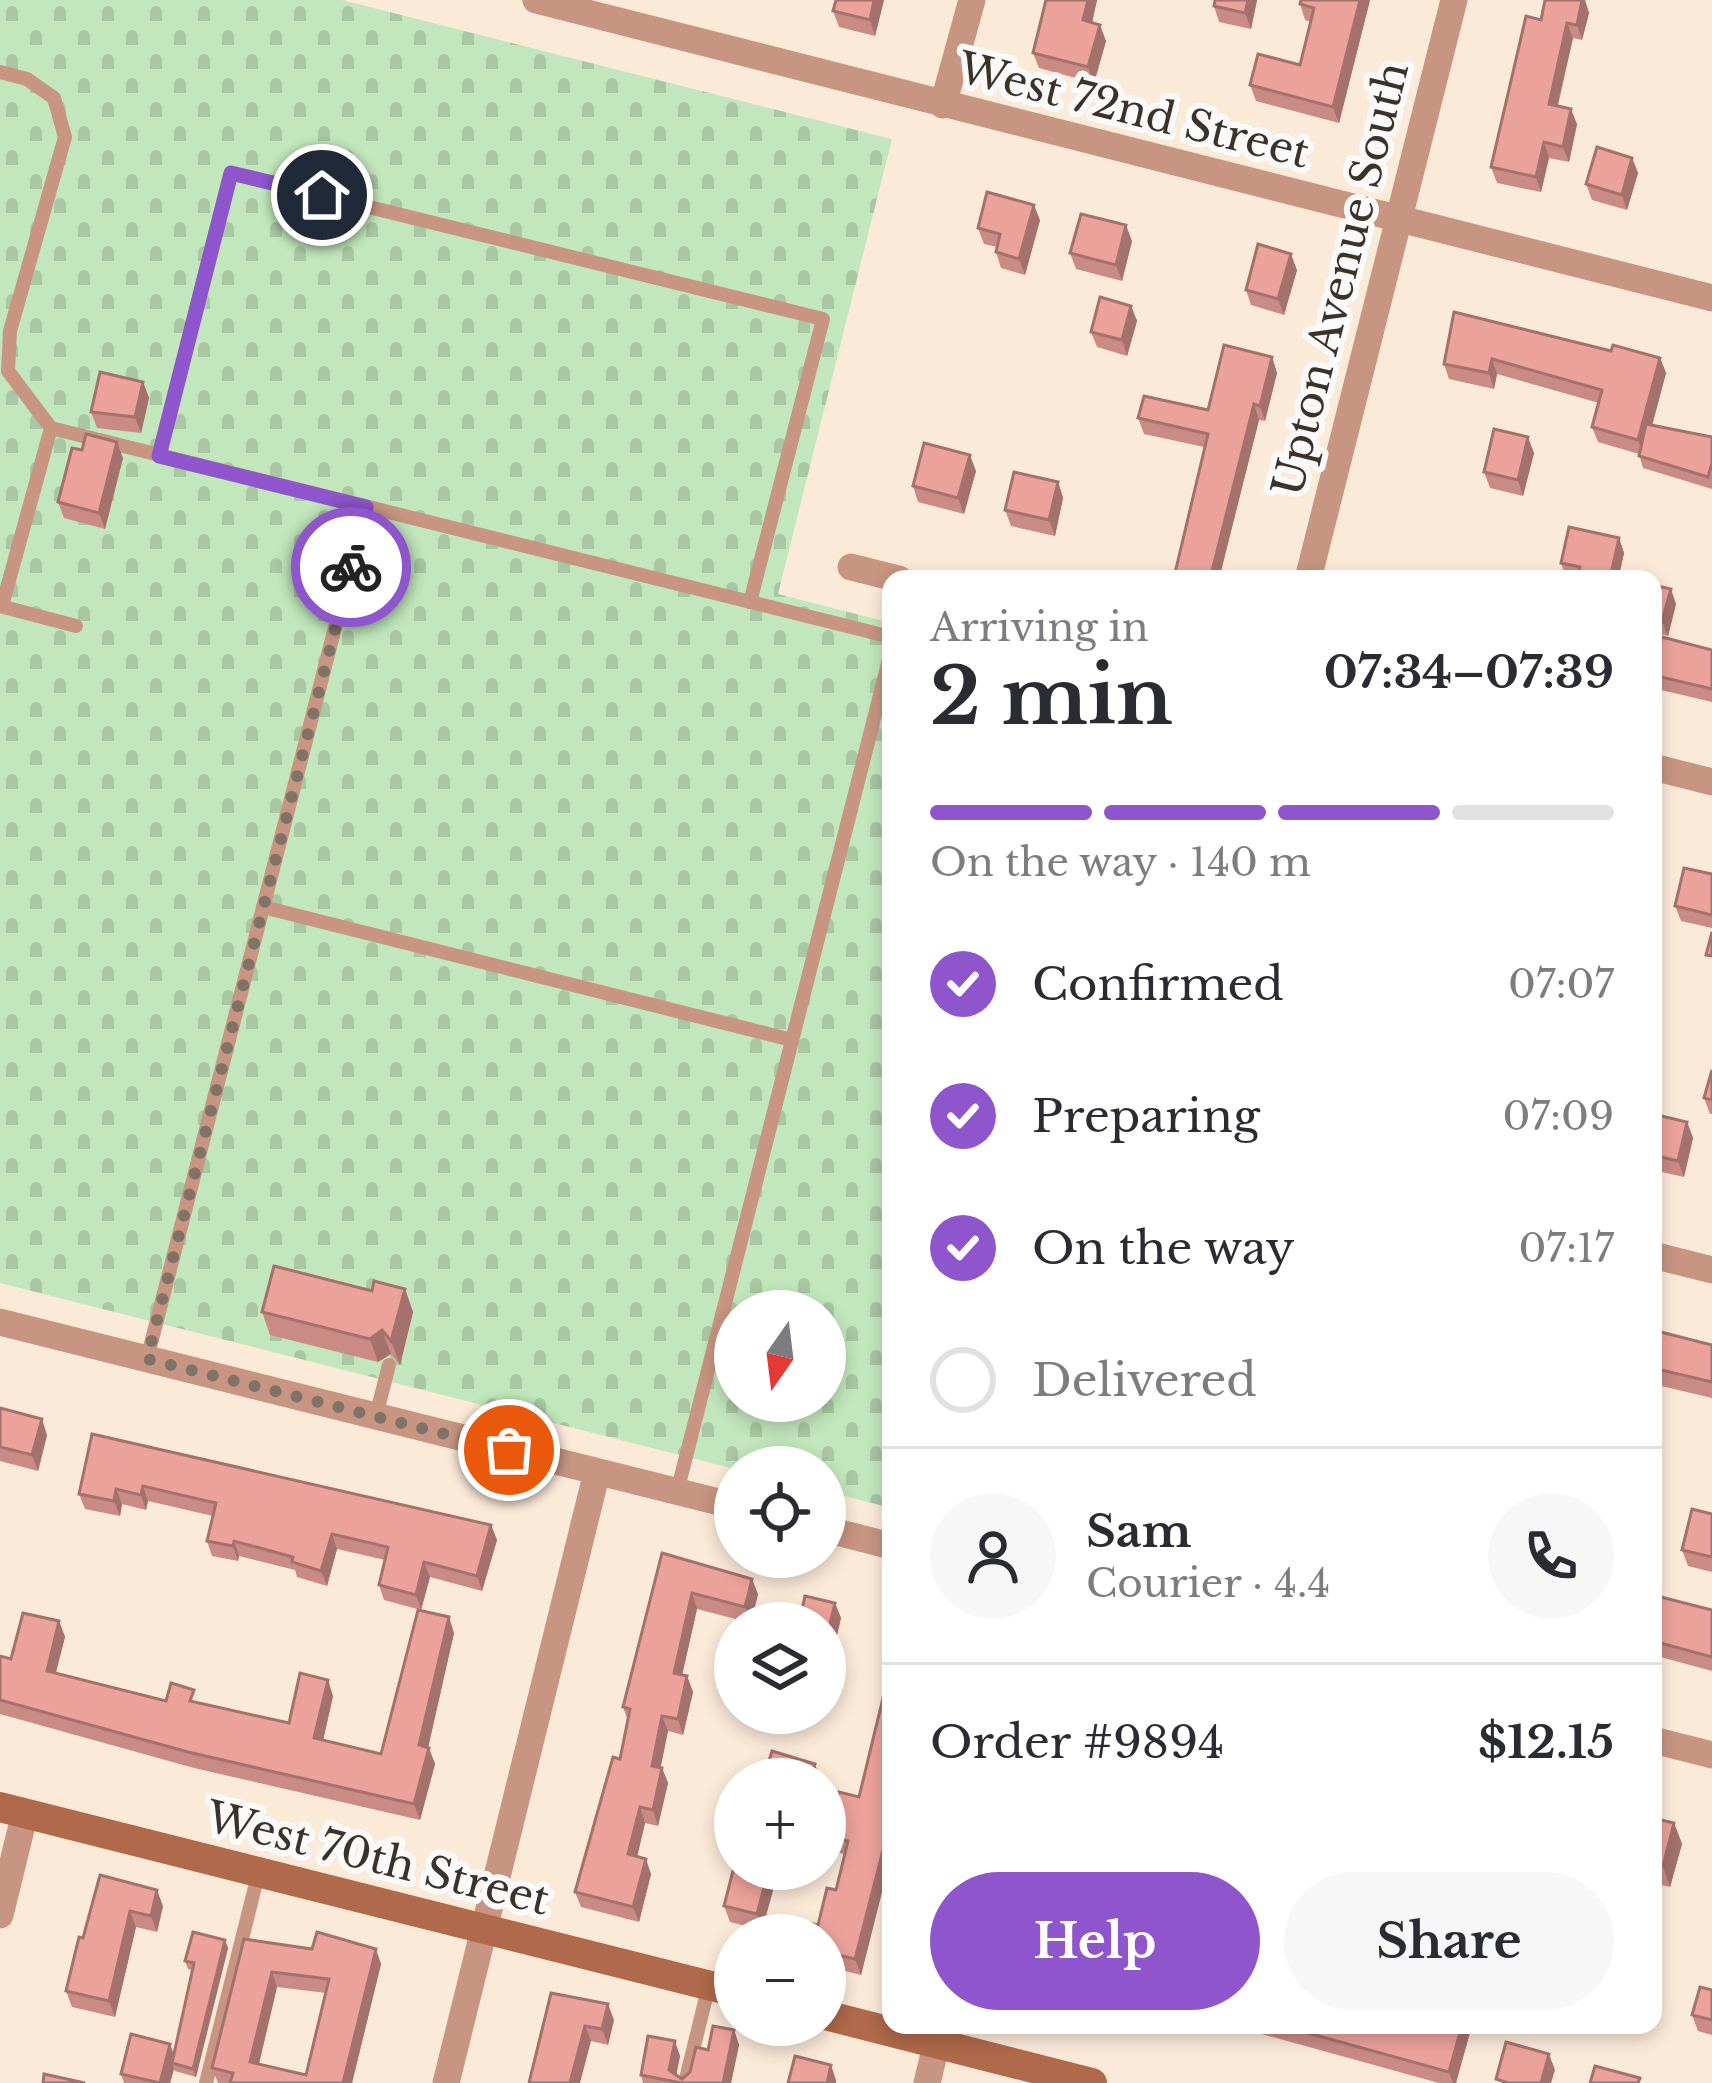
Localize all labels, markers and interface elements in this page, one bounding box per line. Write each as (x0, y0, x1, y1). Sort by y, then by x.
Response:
street label: West 72nd Street (952, 41, 1315, 179)
street label: Upton Avenue South (1261, 56, 1419, 502)
pin (271, 144, 373, 246)
icon: home (289, 162, 355, 228)
courier (291, 507, 411, 627)
icon: bike (318, 534, 384, 600)
text: Arriving in (930, 603, 1149, 652)
text: 07:34–07:39 (1324, 644, 1614, 700)
text: 2 min (930, 648, 1173, 745)
text: On the way · 140 m (930, 838, 1311, 887)
icon: check (930, 951, 996, 1017)
text: Confirmed (1032, 956, 1284, 1012)
text: 07:07 (1508, 960, 1614, 1009)
icon: check (930, 1083, 996, 1149)
text: Preparing (1032, 1088, 1260, 1144)
text: 07:09 (1503, 1092, 1614, 1141)
icon: check (930, 1215, 996, 1281)
text: On the way (1032, 1220, 1295, 1276)
text: 07:17 (1518, 1224, 1614, 1273)
north arrow (714, 1290, 846, 1422)
map controls (714, 1290, 846, 2046)
text: Delivered (1032, 1352, 1257, 1408)
pin (458, 1399, 560, 1501)
icon: bag (476, 1417, 542, 1483)
button: locate (714, 1446, 846, 1578)
button: person (930, 1493, 1056, 1619)
button: phone (1488, 1493, 1614, 1619)
text: Sam (1086, 1503, 1191, 1559)
text: Courier · 4.4 (1086, 1559, 1330, 1608)
button: layers (714, 1602, 846, 1734)
text: Order #9894 (930, 1714, 1224, 1770)
text: $12.15 (1478, 1714, 1614, 1770)
button: + (714, 1758, 846, 1890)
street label: West 70th Street (200, 1790, 555, 1926)
button: Help (930, 1872, 1260, 2010)
button: Share (1284, 1872, 1614, 2010)
button: − (714, 1914, 846, 2046)

